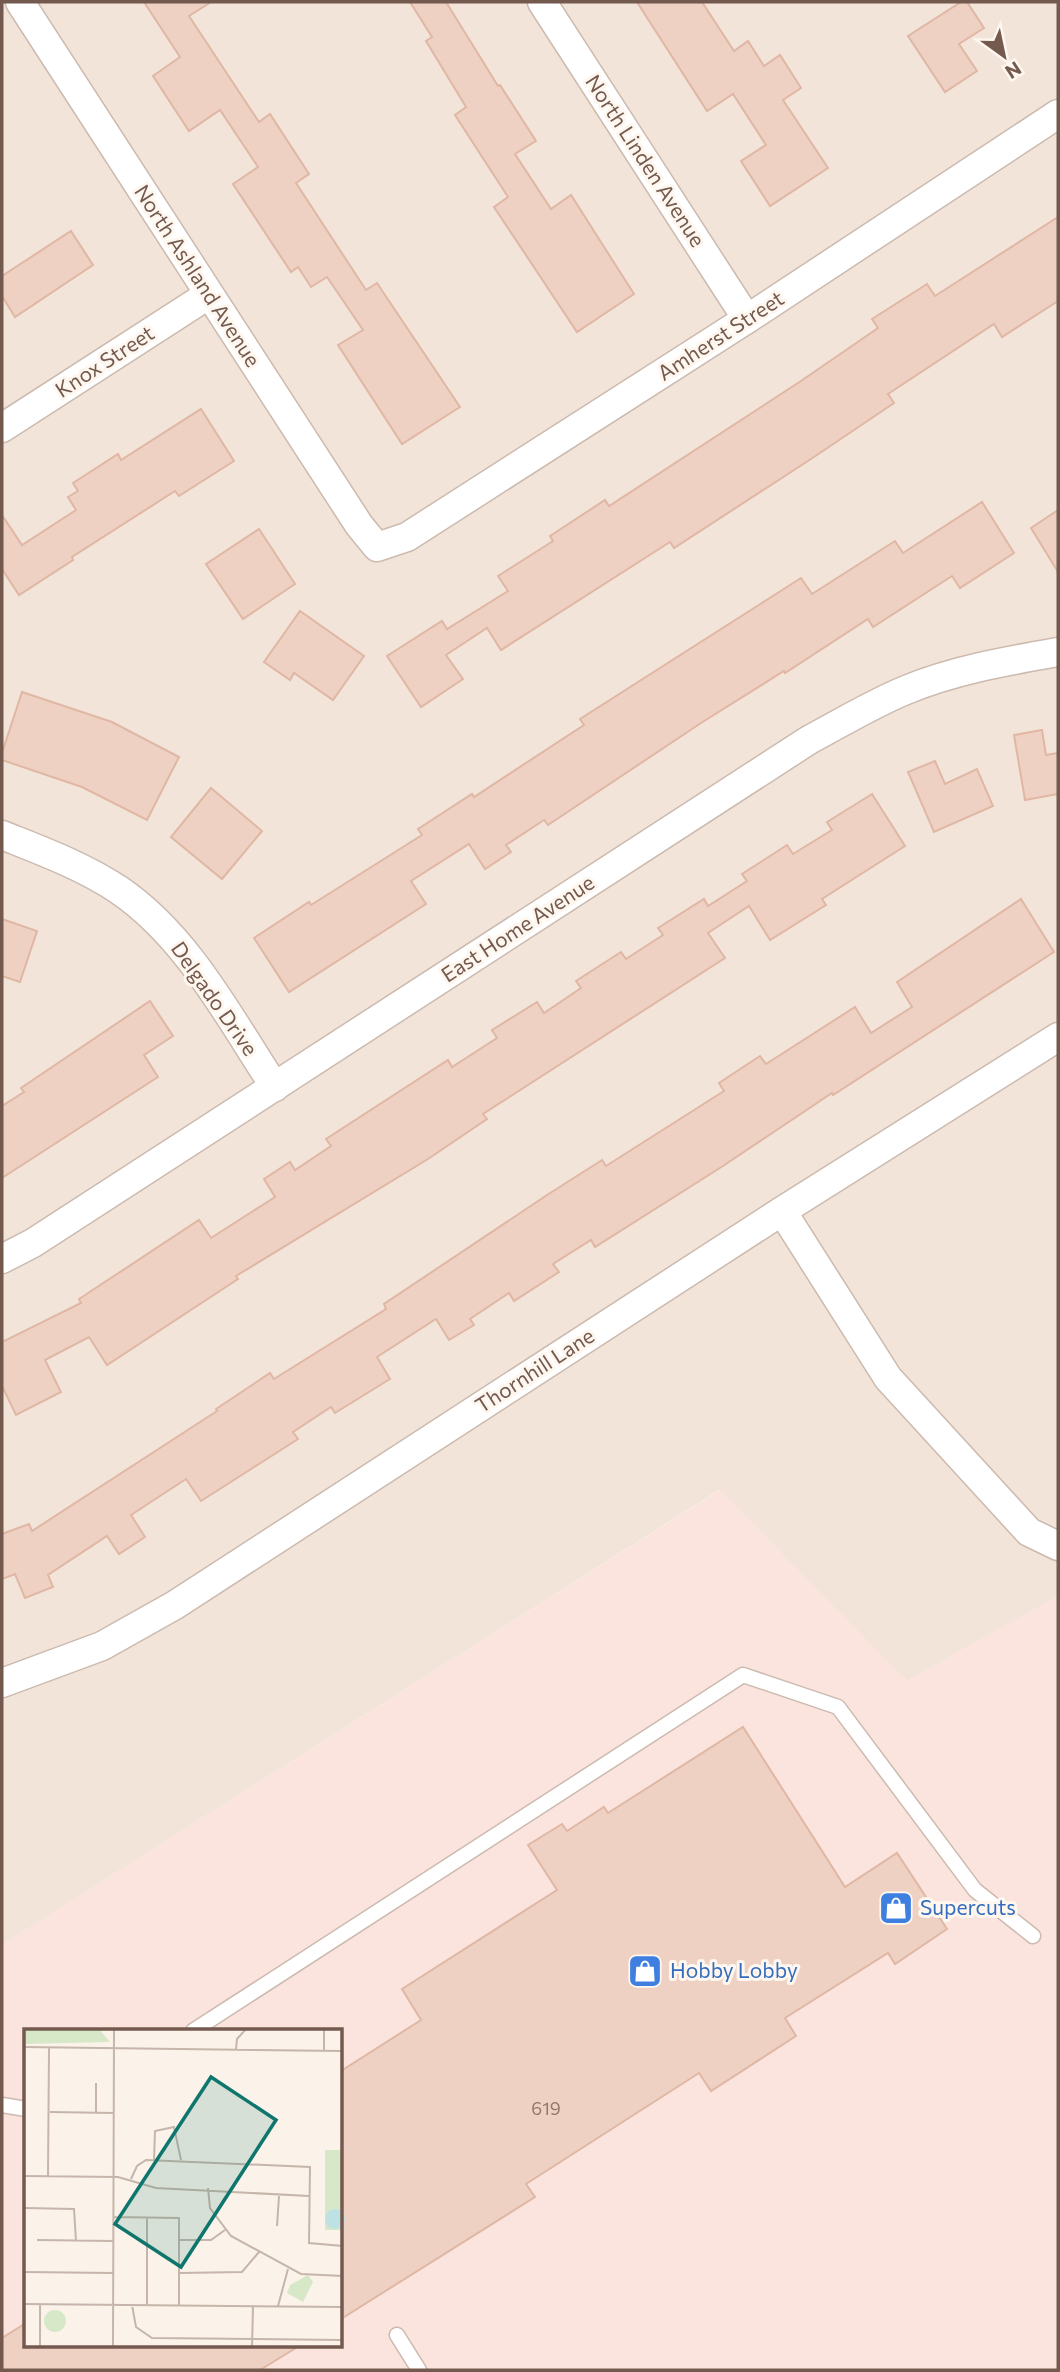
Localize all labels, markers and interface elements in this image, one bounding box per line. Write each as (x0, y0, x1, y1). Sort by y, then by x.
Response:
north arrow (969, 21, 1039, 91)
text: N (1001, 57, 1026, 84)
street label: North Linden Avenue (581, 69, 711, 251)
street label: North Ashland Avenue (130, 179, 266, 371)
street label: Amherst Street (652, 285, 788, 385)
street label: Knox Street (50, 320, 158, 402)
street label: East Home Avenue (436, 869, 598, 987)
street label: Delgado Drive (167, 936, 264, 1060)
street label: Thornhill Lane (470, 1322, 598, 1417)
shop icon: Supercuts (877, 1889, 915, 1927)
place label: Supercuts (920, 1894, 1016, 1919)
shop icon: Hobby Lobby (626, 1952, 664, 1990)
place label: Hobby Lobby (670, 1957, 798, 1982)
inset map (24, 2029, 343, 2348)
house number: 619 (531, 2097, 561, 2119)

